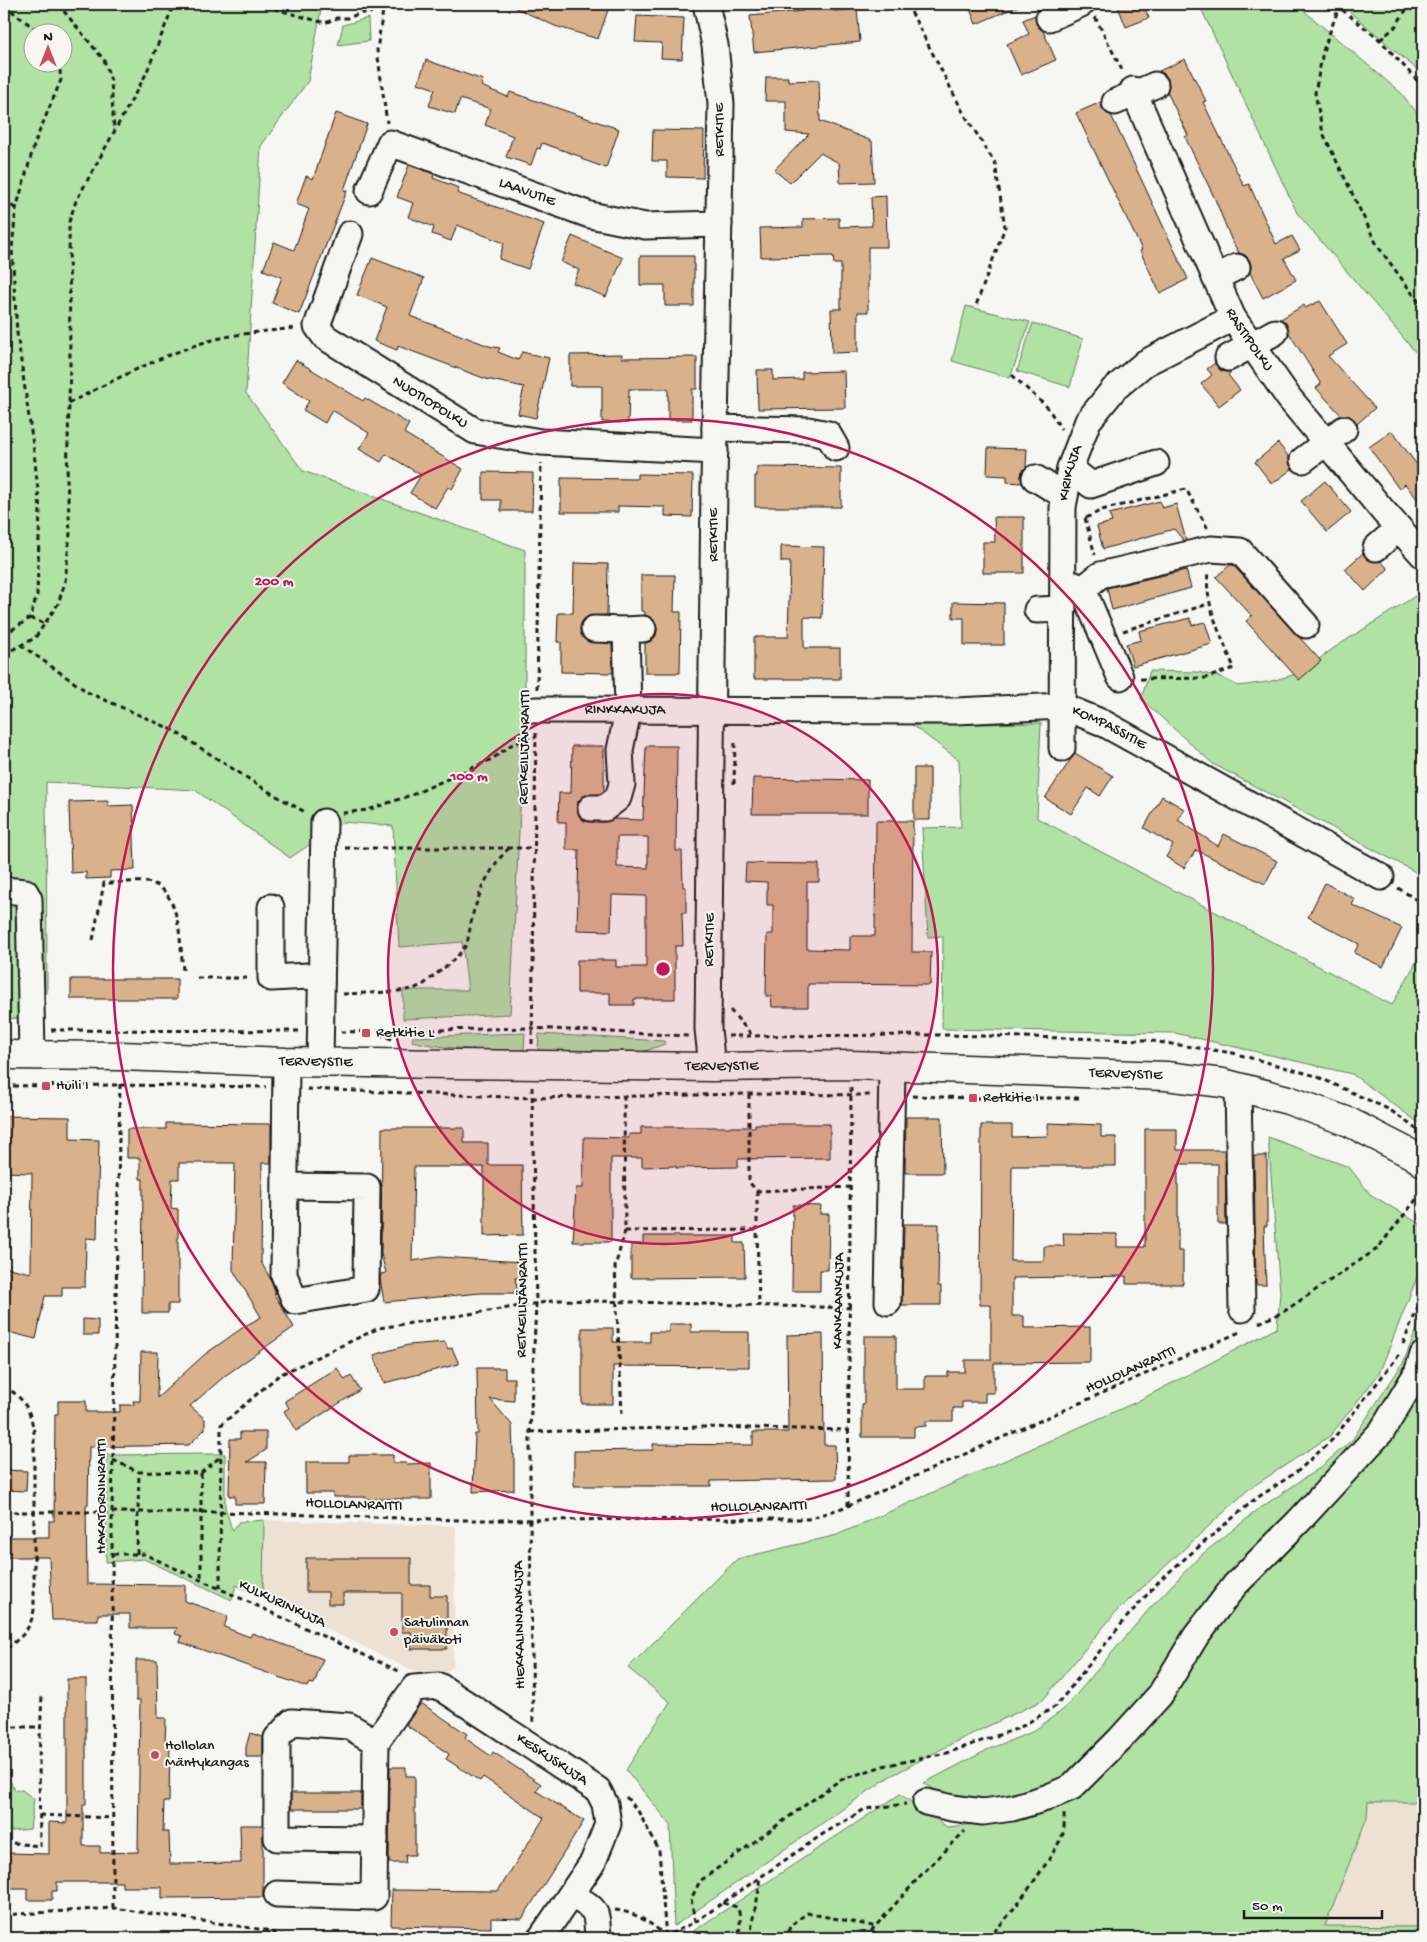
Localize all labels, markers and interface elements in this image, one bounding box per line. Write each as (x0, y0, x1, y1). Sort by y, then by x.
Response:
north arrow (22, 22, 72, 72)
text: N (43, 29, 53, 46)
street label: RETKITIE (711, 103, 729, 157)
street label: LAAVUTIE (496, 174, 558, 211)
street label: RASTIPOLKU (1221, 306, 1277, 375)
street label: NUOTIOPOLKU (389, 372, 471, 433)
street label: KIRIKUJA (1055, 441, 1087, 502)
street label: RETKITIE (705, 508, 723, 562)
text: 200 m (255, 573, 294, 591)
street label: RETKEILIJÄNRAITTI (515, 689, 535, 805)
street label: RINKKAKUJA (585, 701, 666, 719)
street label: KOMPASSITIE (1069, 702, 1150, 754)
text: 100 m (449, 768, 488, 786)
street label: RETKITIE (701, 912, 719, 967)
centre of rings (654, 960, 672, 978)
place label: Retkitie L (376, 1024, 434, 1042)
marker: Retkitie L (360, 1027, 372, 1039)
street label: TERVEYSTIE (278, 1053, 353, 1072)
street label: TERVEYSTIE (684, 1057, 759, 1076)
street label: TERVEYSTIE (1088, 1064, 1163, 1085)
place label: Huili I (56, 1077, 89, 1095)
marker: Huili I (40, 1080, 52, 1092)
place label: Retkitie I (983, 1089, 1039, 1107)
marker: Retkitie I (967, 1092, 979, 1104)
street label: RETKEILIJÄNRAITTI (513, 1242, 533, 1358)
street label: KANKAANKUJA (829, 1252, 849, 1349)
street label: HOLLOLANRAITTI (1083, 1342, 1179, 1398)
street label: HAKATORNINRAITTI (93, 1438, 111, 1554)
street label: HOLLOLANRAITTI (305, 1494, 403, 1516)
street label: HOLLOLANRAITTI (710, 1497, 808, 1517)
street label: HIEKKALINNANKUJA (510, 1560, 530, 1689)
street label: KULKURINKUJA (235, 1576, 330, 1633)
place label: Satulinnan päiväkoti (403, 1614, 469, 1649)
marker: Satulinnan päiväkoti (388, 1626, 400, 1638)
street label: KESKUSKUJA (512, 1730, 592, 1790)
place label: Hollolan Mäntykangas (165, 1737, 249, 1772)
marker: Hollolan Mäntykangas (149, 1749, 161, 1761)
scale bar (1244, 1887, 1382, 1919)
text: 50 m (1252, 1898, 1283, 1916)

